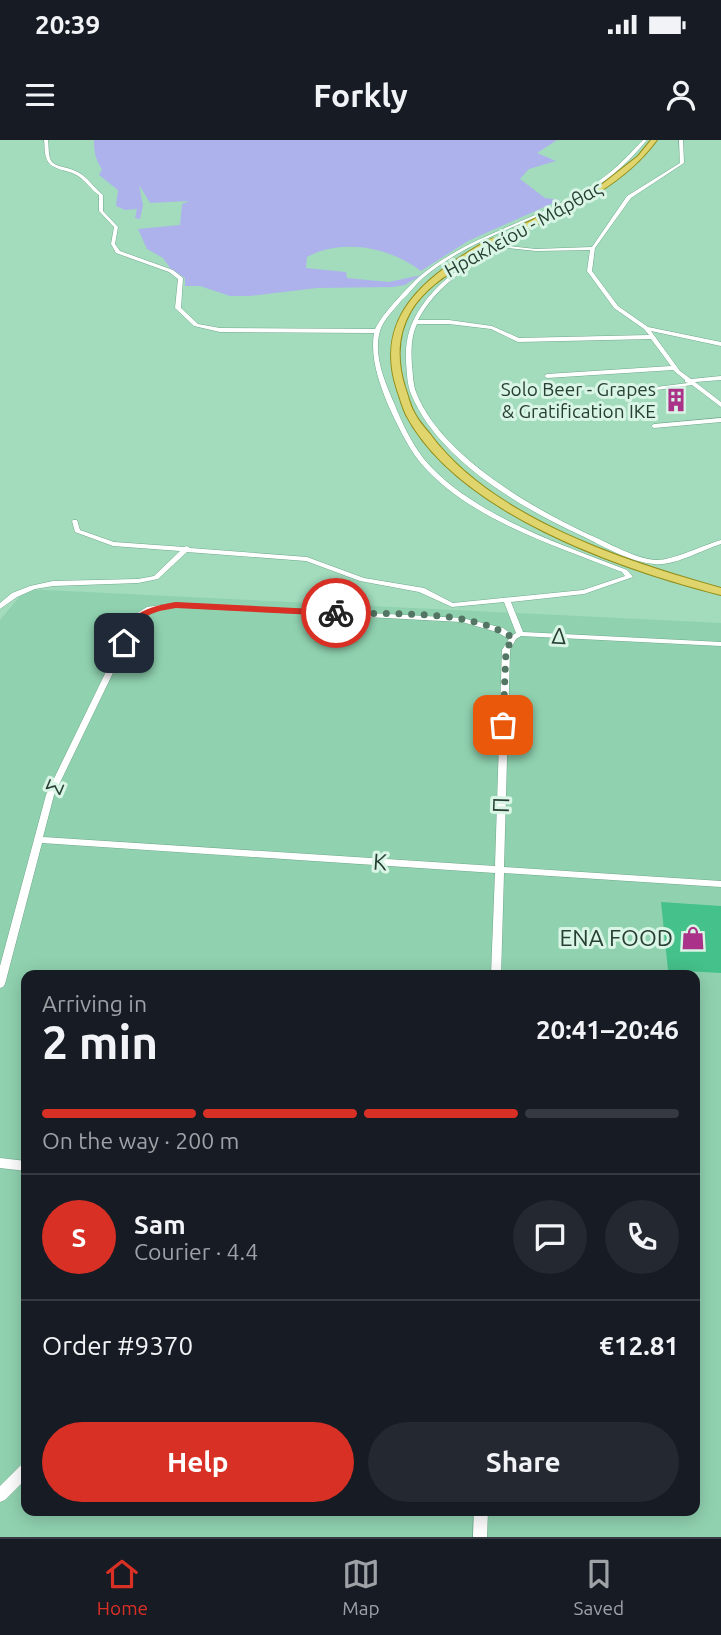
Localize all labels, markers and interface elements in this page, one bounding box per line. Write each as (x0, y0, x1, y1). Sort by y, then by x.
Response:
text: 20:39 (35, 10, 100, 39)
icon: menu (21, 76, 59, 114)
icon: person (662, 76, 700, 114)
text: Forkly (313, 77, 408, 113)
street label: Ηρακλείου - Μάρθας (440, 176, 606, 281)
place label: Solo Beer - Grapes & Gratification IKE (501, 378, 656, 422)
building icon: Solo Beer - Grapes & Gratification IKE (662, 386, 690, 414)
courier (301, 578, 371, 648)
icon: bike (317, 594, 355, 632)
pin (94, 613, 154, 673)
street label: Δ (551, 623, 567, 648)
icon: home (105, 624, 143, 662)
pin (473, 695, 533, 755)
icon: bag (484, 706, 522, 744)
street label: Σ (41, 776, 69, 798)
street label: Π (488, 797, 513, 813)
street label: Κ (372, 849, 388, 874)
shop icon: ENA FOOD (679, 924, 707, 952)
place label: ENA FOOD (559, 925, 673, 950)
text: Arriving in (42, 991, 147, 1016)
text: 20:41–20:46 (536, 1015, 679, 1044)
text: 2 min (42, 1016, 158, 1068)
text: On the way · 200 m (42, 1128, 239, 1153)
button: chat (513, 1200, 587, 1274)
button: phone (605, 1200, 679, 1274)
text: Sam (134, 1210, 186, 1239)
text: S (72, 1223, 86, 1252)
text: Courier · 4.4 (134, 1239, 258, 1264)
text: Order #9370 (42, 1331, 193, 1360)
text: €12.81 (599, 1331, 679, 1360)
button: Help (42, 1422, 354, 1502)
button: Share (368, 1422, 679, 1502)
tab: Home (97, 1555, 148, 1619)
tab: Map (342, 1555, 380, 1619)
tab: Saved (574, 1555, 624, 1619)

